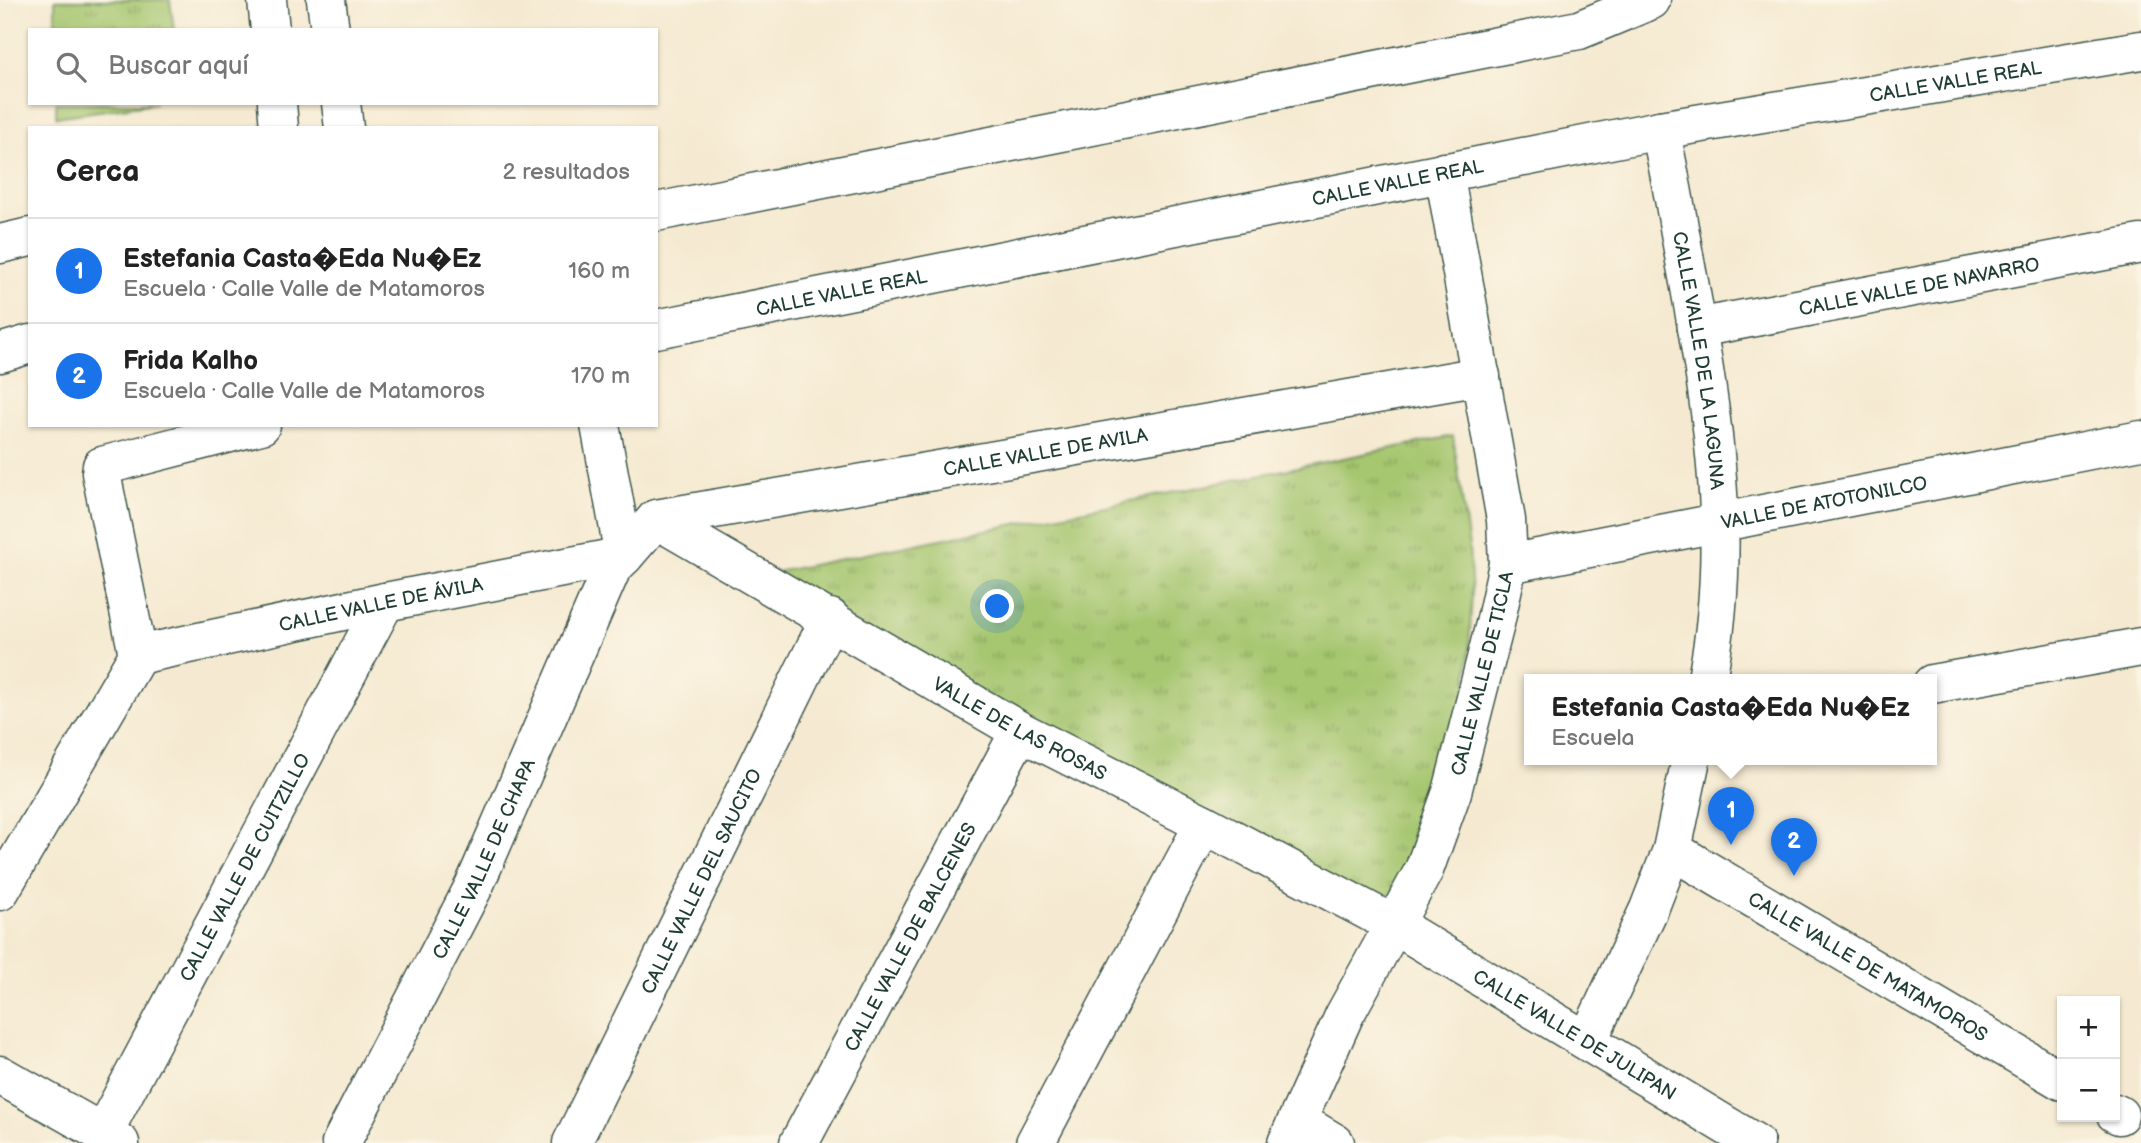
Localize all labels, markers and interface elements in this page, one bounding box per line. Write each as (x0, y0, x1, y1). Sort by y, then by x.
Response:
search box (28, 28, 658, 105)
icon: search (52, 48, 90, 86)
text: Buscar aquí (108, 51, 249, 82)
street label: CALLE VALLE REAL (1868, 57, 2043, 108)
text: Cerca (56, 154, 139, 190)
street label: CALLE VALLE REAL (1310, 155, 1486, 212)
text: 2 resultados (502, 158, 630, 186)
street label: CALLE VALLE DE LA LAGUNA (1667, 230, 1728, 491)
text: Estefania Casta�Eda Nu�Ez (123, 244, 481, 275)
street label: CALLE VALLE DE NAVARRO (1797, 253, 2042, 321)
text: 1 (74, 257, 84, 285)
text: 160 m (568, 257, 630, 285)
street label: CALLE VALLE REAL (754, 266, 929, 322)
text: Escuela · Calle Valle de Matamoros (123, 275, 485, 303)
text: Frida Kalho (123, 346, 258, 377)
text: 2 (72, 362, 86, 390)
text: 170 m (571, 362, 630, 390)
text: Escuela · Calle Valle de Matamoros (123, 377, 485, 405)
street label: CALLE VALLE DE AVILA (942, 424, 1150, 482)
street label: VALLE DE ATOTONILCO (1719, 472, 1929, 535)
street label: CALLE VALLE DE TICLA (1447, 569, 1519, 778)
street label: CALLE VALLE DE ÁVILA (277, 573, 485, 637)
your location (980, 589, 1014, 623)
street label: VALLE DE LAS ROSAS (928, 673, 1110, 786)
popup (1524, 674, 1937, 765)
text: Estefania Casta�Eda Nu�Ez (1551, 693, 1910, 724)
text: Escuela (1551, 724, 1635, 752)
street label: CALLE VALLE DE CUITZILLO (176, 750, 315, 986)
street label: CALLE VALLE DE CHAPA (428, 755, 541, 963)
street label: CALLE VALLE DEL SAUCITO (637, 765, 767, 998)
pin: 1 (1708, 787, 1754, 845)
pin: 2 (1771, 818, 1817, 876)
street label: CALLE VALLE DE BALCENES (840, 819, 982, 1056)
street label: CALLE VALLE DE MATAMOROS (1743, 888, 1991, 1047)
street label: CALLE VALLE DE JULIPAN (1468, 965, 1680, 1106)
map controls (2057, 996, 2120, 1122)
button: + (2057, 996, 2120, 1059)
button: − (2057, 1059, 2120, 1122)

